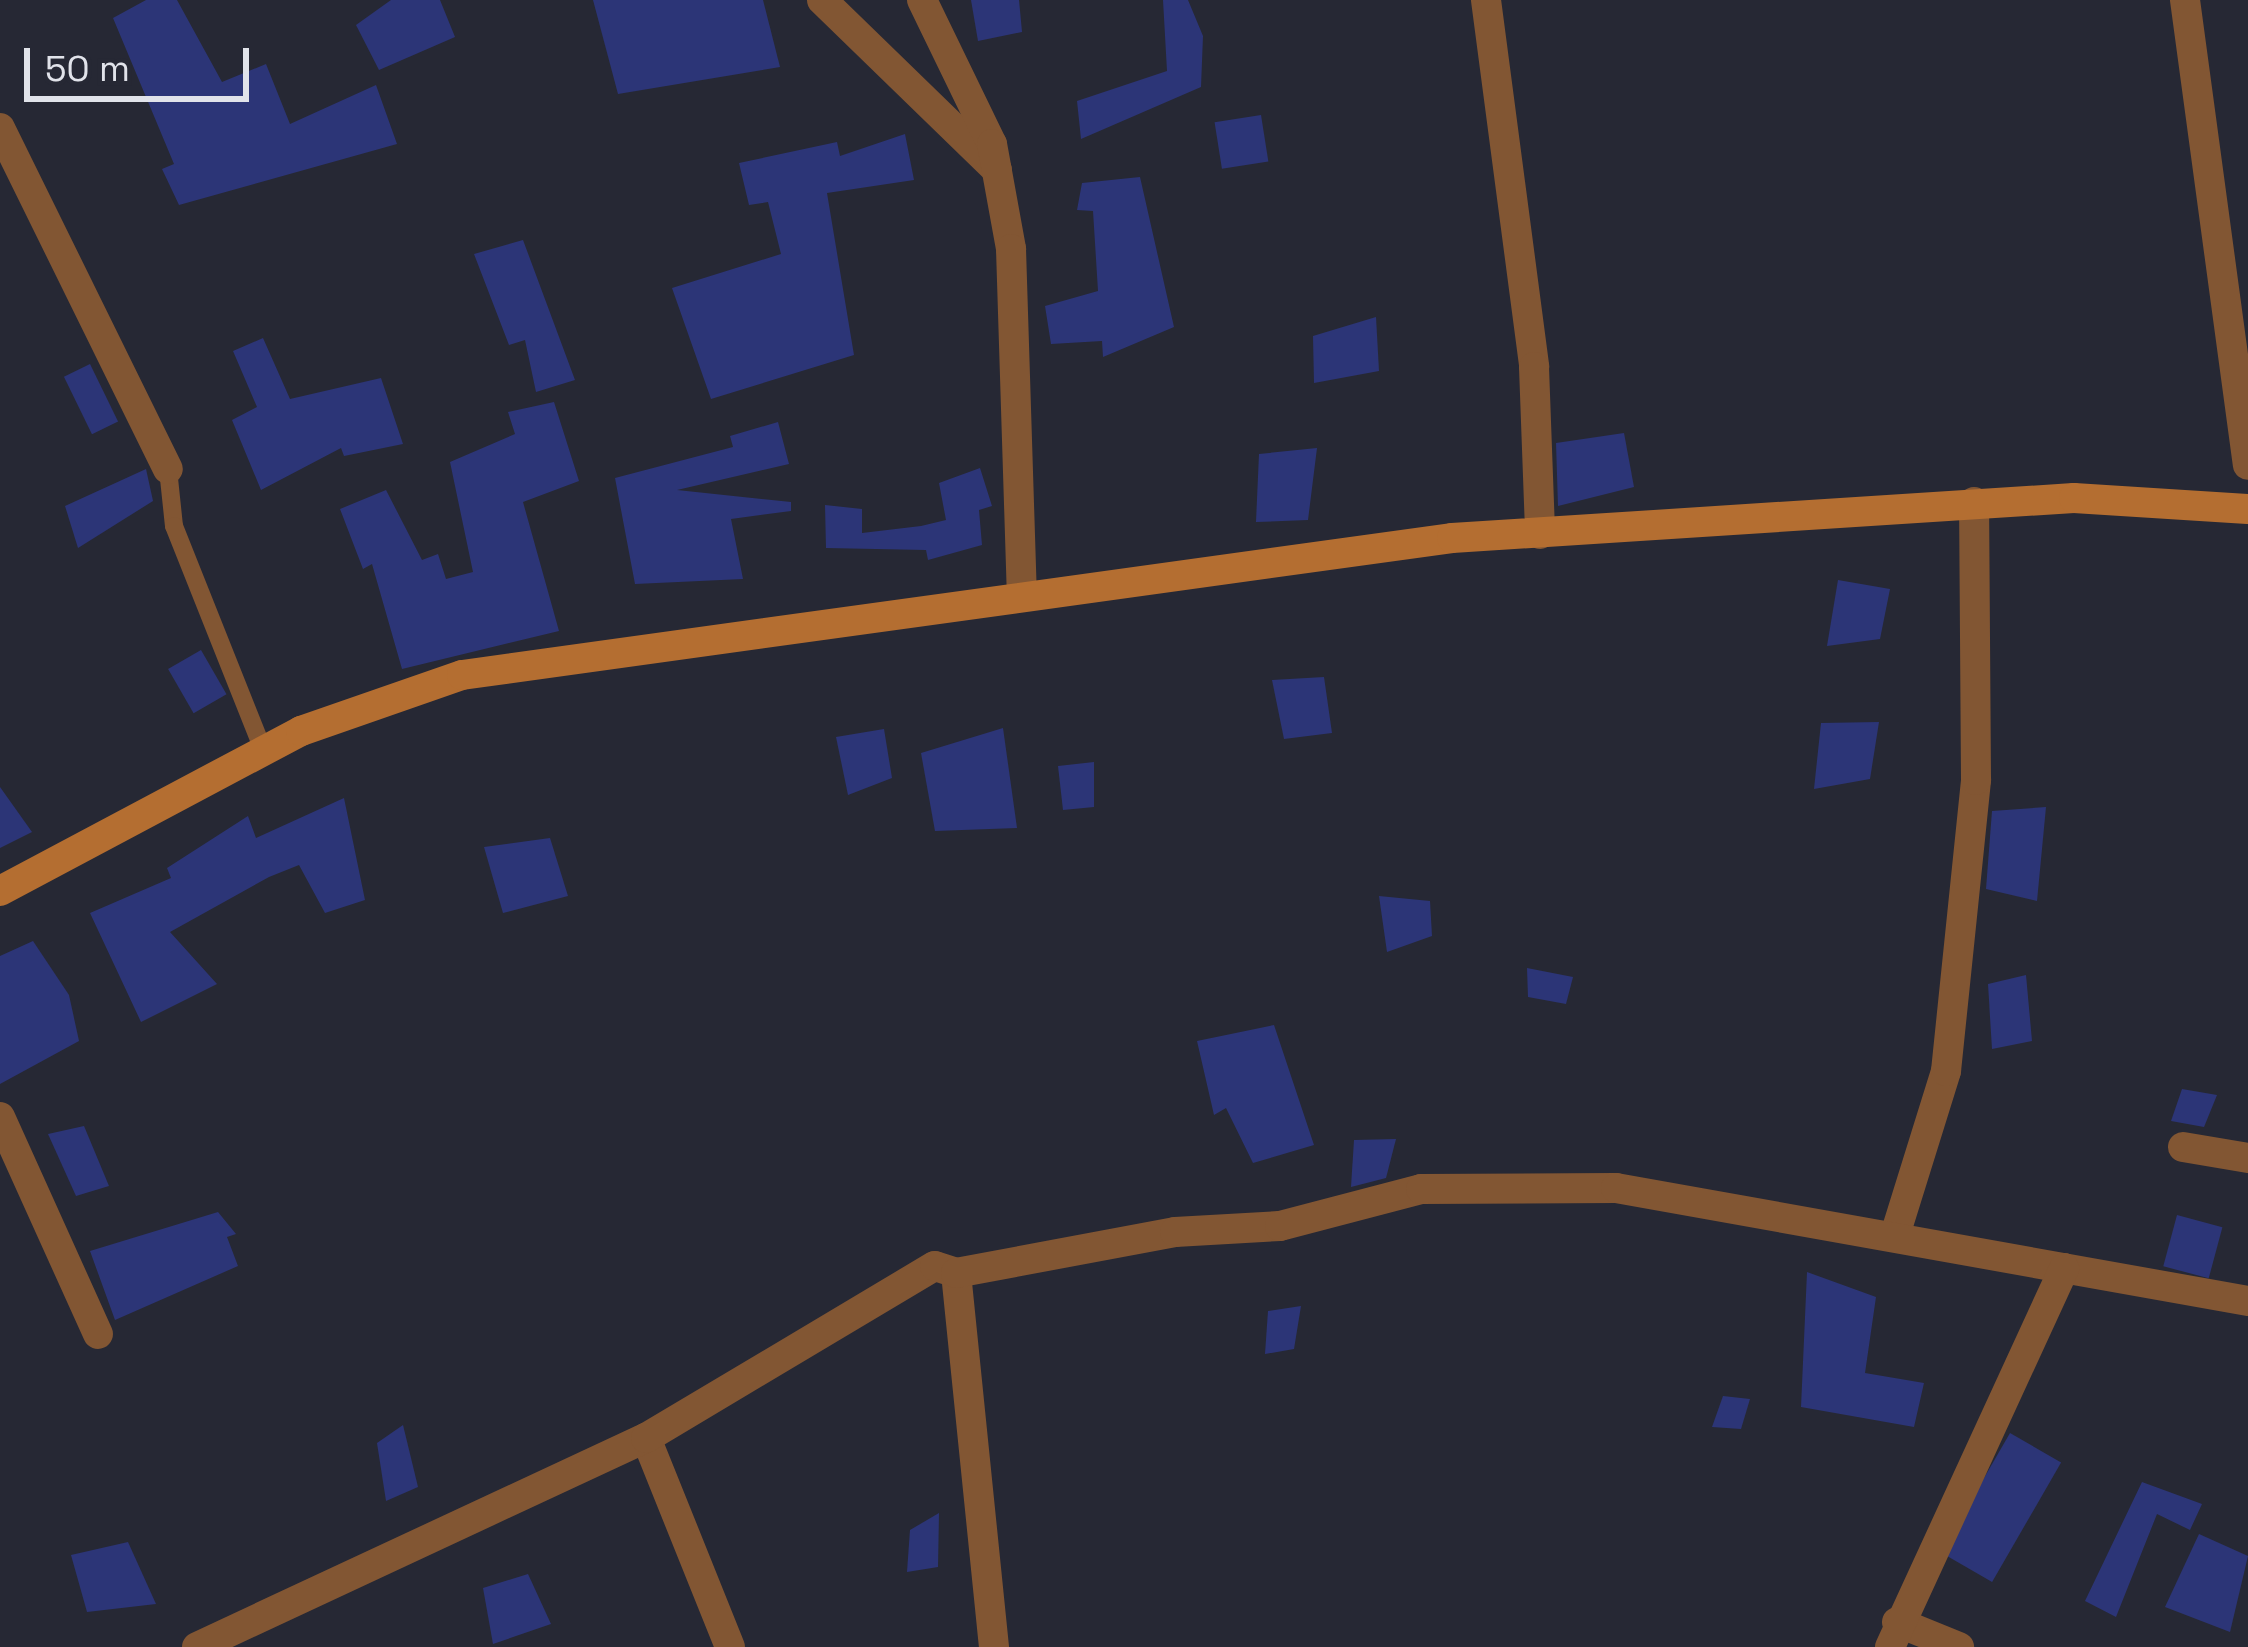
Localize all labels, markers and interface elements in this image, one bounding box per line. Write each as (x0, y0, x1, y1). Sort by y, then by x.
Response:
scale bar (30, 24, 255, 98)
text: 50 m (45, 46, 130, 92)

